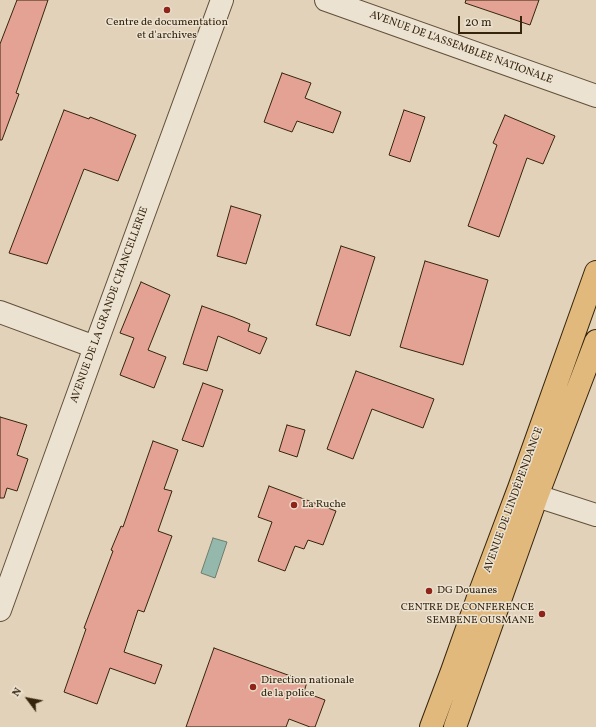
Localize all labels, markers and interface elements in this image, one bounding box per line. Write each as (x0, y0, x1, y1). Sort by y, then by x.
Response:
marker: Centre de documentation et d'archives (162, 5, 172, 15)
scale bar (460, 8, 524, 34)
street label: AVENUE DE L'ASSEMBLEE NATIONALE (367, 9, 555, 87)
text: 20 m (465, 15, 492, 31)
place label: Centre de documentation et d'archives (106, 16, 228, 42)
street label: AVENUE DE LA GRANDE CHANCELLERIE (68, 205, 152, 405)
street label: AVENUE DE L'INDÉPENDANCE (481, 425, 547, 575)
place label: La Ruche (302, 498, 346, 512)
marker: La Ruche (289, 500, 299, 510)
place label: DG Douanes (437, 584, 497, 598)
marker: DG Douanes (424, 586, 434, 596)
place label: CENTRE DE CONFERENCE SEMBENE OUSMANE (401, 601, 534, 627)
marker: CENTRE DE CONFERENCE SEMBENE OUSMANE (537, 609, 547, 619)
place label: Direction nationale de la police (261, 674, 354, 700)
north arrow (8, 679, 48, 719)
marker: Direction nationale de la police (248, 682, 258, 692)
text: N (9, 685, 26, 700)

